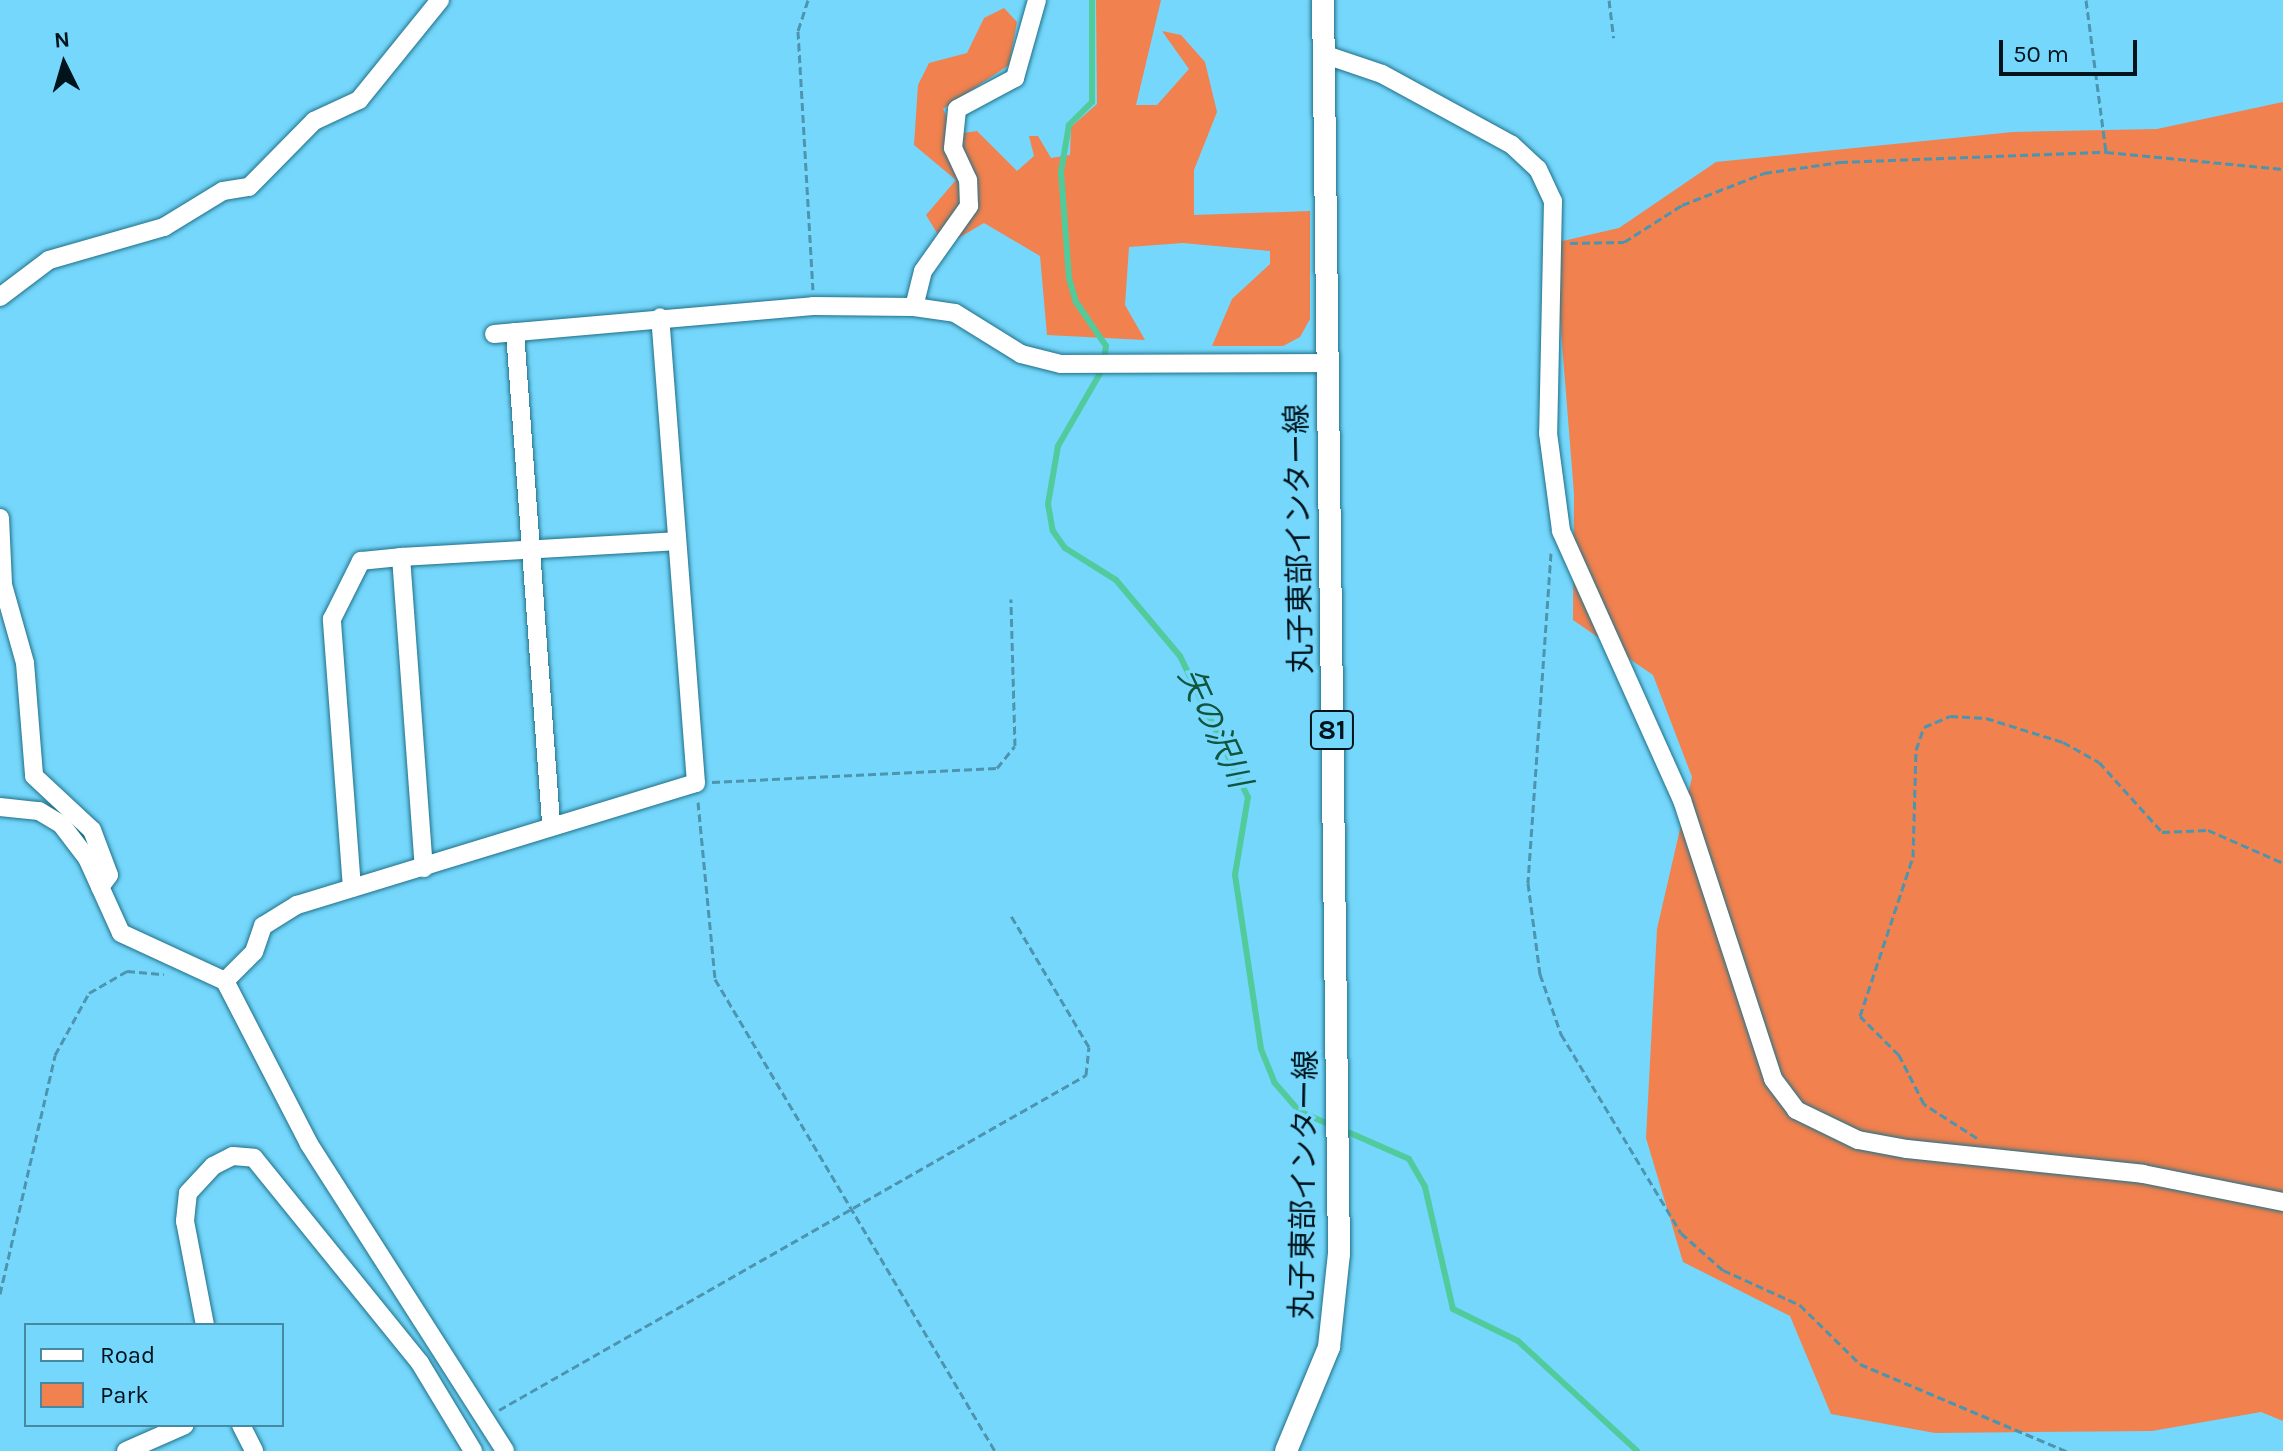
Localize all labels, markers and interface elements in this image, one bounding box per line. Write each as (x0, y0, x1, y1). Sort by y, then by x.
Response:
north arrow (24, 24, 104, 104)
scale bar (2003, 24, 2141, 74)
text: N (53, 26, 71, 54)
text: 50 m (2013, 40, 2069, 68)
street label: 丸子東部インター線 (1279, 404, 1319, 674)
water label: 矢の沢川 (1170, 662, 1258, 794)
road number: 81 (1308, 706, 1356, 754)
street label: 丸子東部インター線 (1284, 1050, 1324, 1320)
legend (24, 1323, 284, 1427)
text: Road (100, 1341, 155, 1369)
text: Park (100, 1381, 149, 1409)

